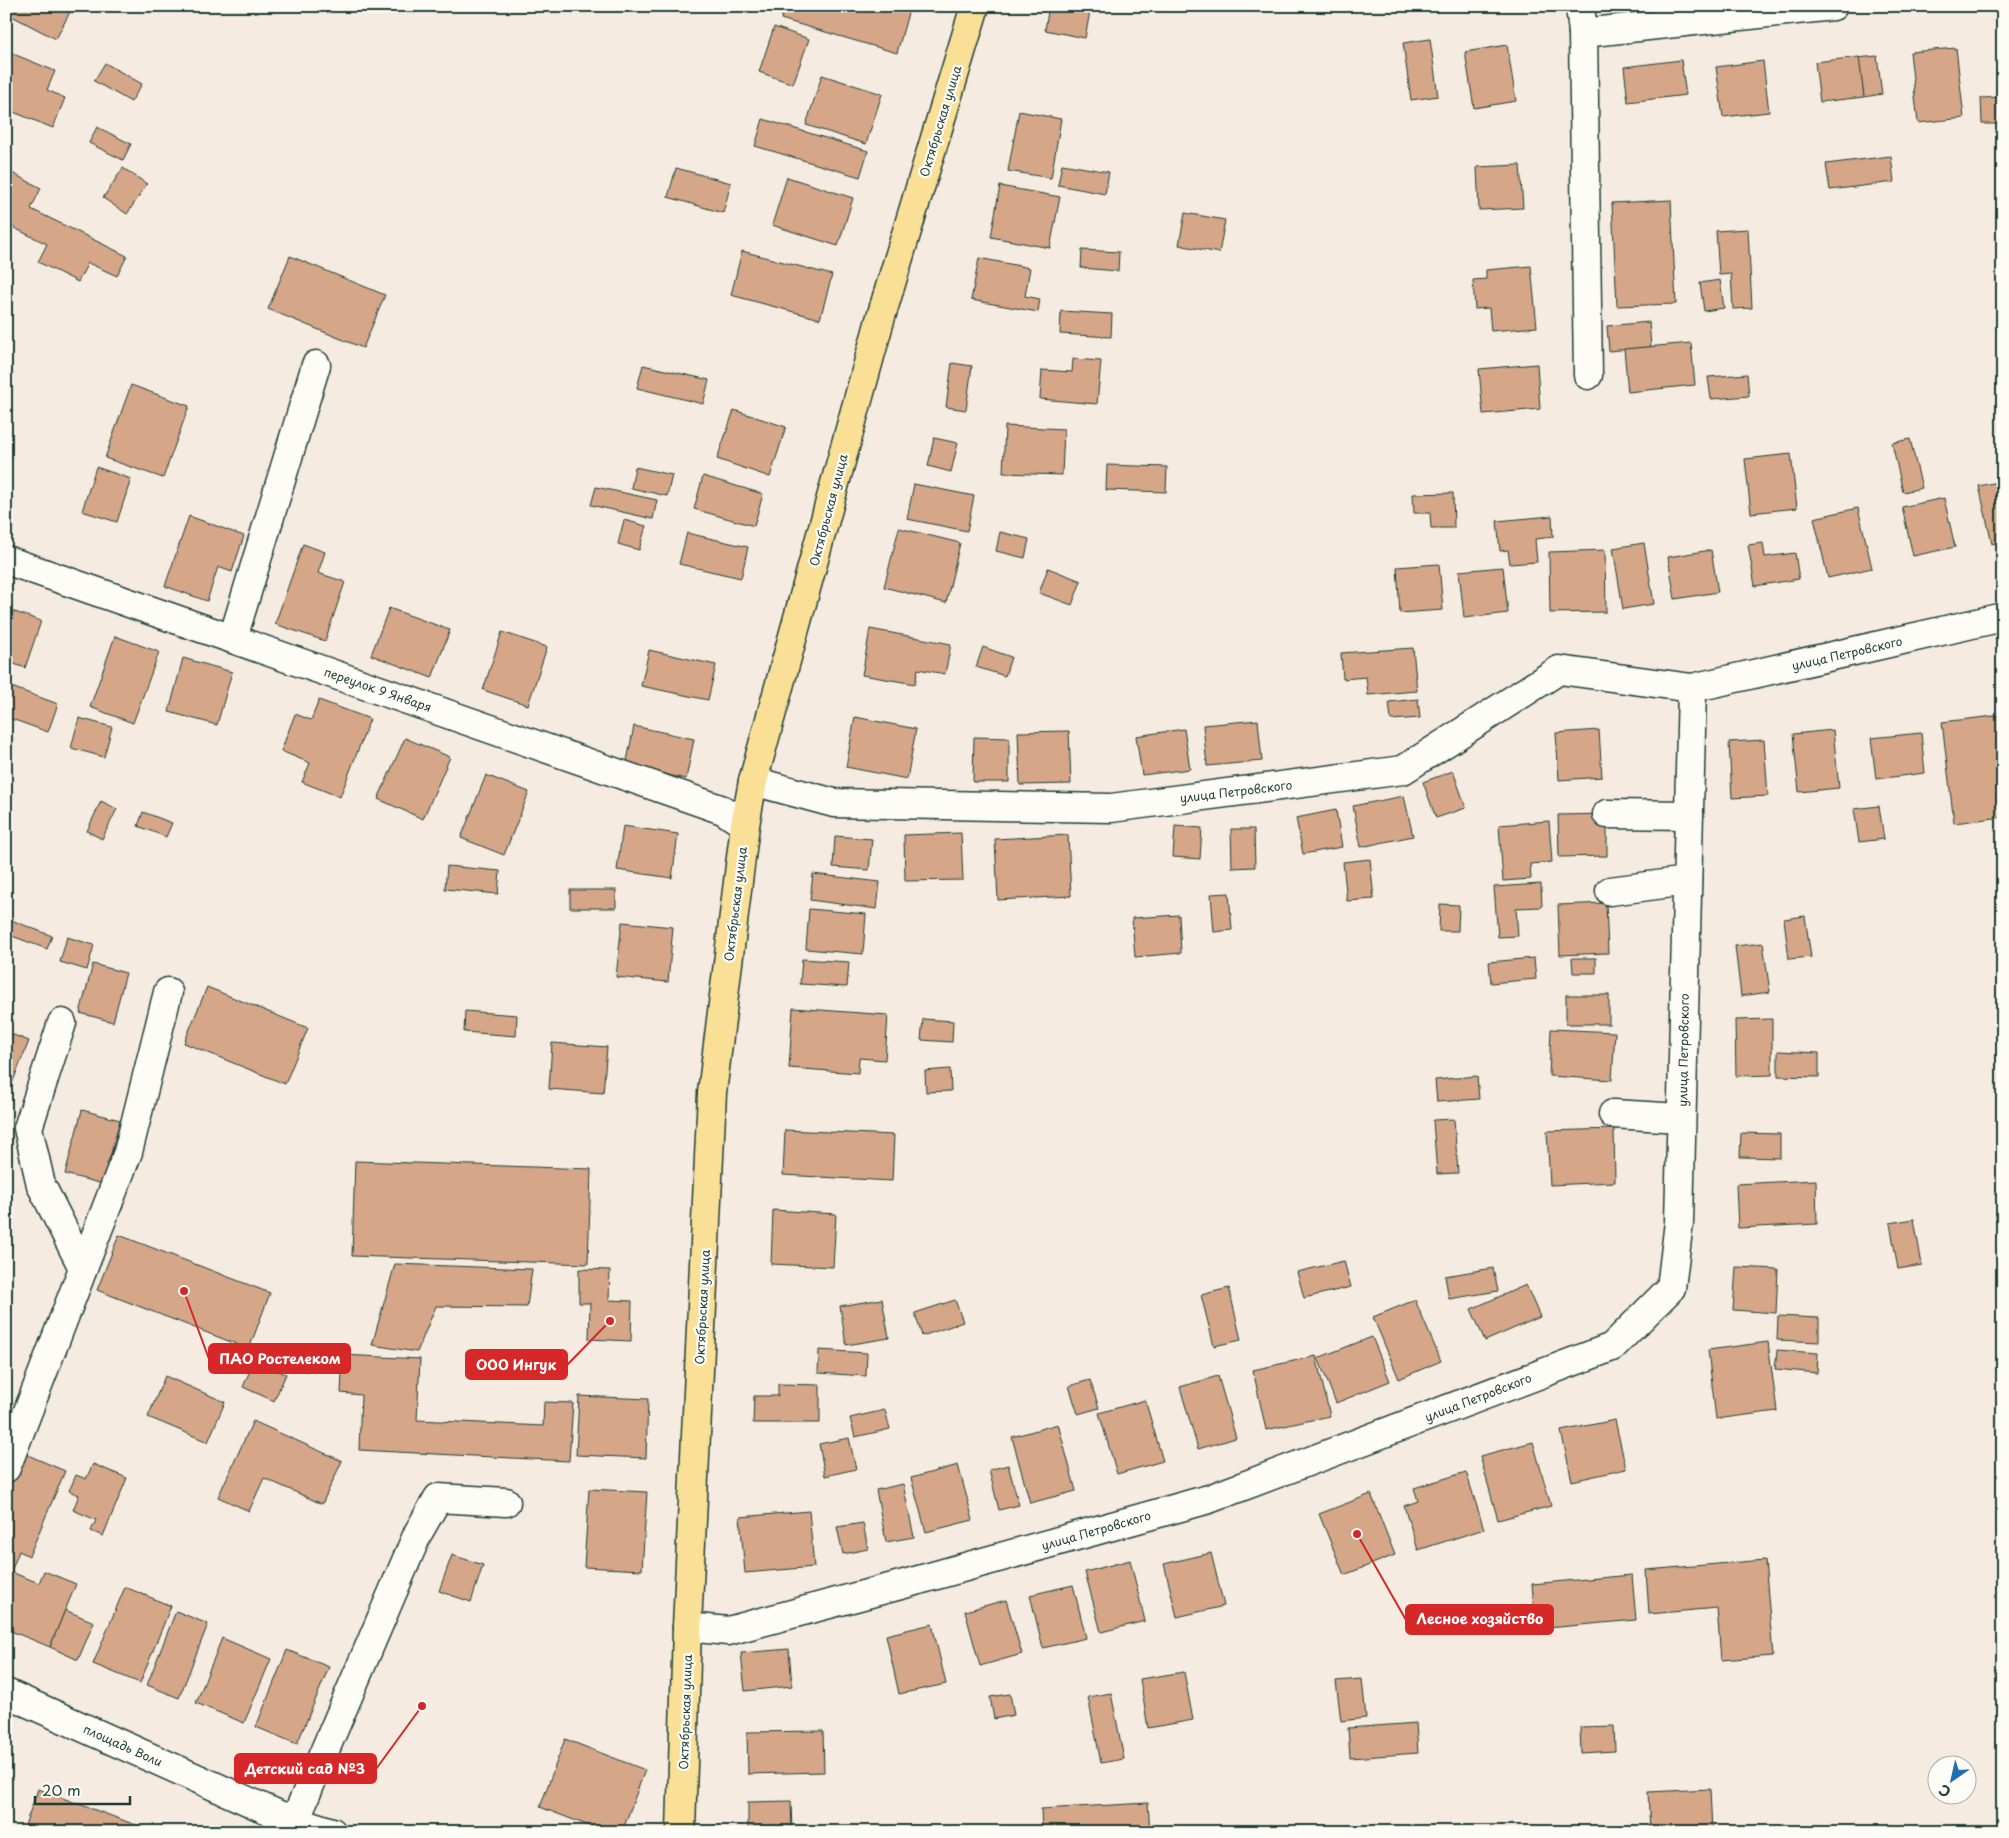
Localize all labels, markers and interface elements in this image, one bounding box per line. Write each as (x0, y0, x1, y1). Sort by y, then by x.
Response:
street label: Октябрьская улица (915, 63, 966, 179)
street label: Октябрьская улица (804, 452, 852, 568)
street label: улица Петровского (1790, 631, 1904, 674)
street label: переулок 9 Января (322, 662, 434, 716)
street label: улица Петровского (1179, 775, 1293, 807)
street label: Октябрьская улица (719, 845, 751, 962)
street label: улица Петровского (1673, 993, 1693, 1107)
street label: Октябрьская улица (690, 1248, 714, 1365)
callout: ПАО Ростелеком (209, 1344, 350, 1373)
text: ПАО Ростелеком (219, 1348, 341, 1369)
callout: ООО Ингук (466, 1350, 567, 1379)
text: ООО Ингук (476, 1354, 557, 1375)
street label: улица Петровского (1422, 1368, 1534, 1426)
street label: улица Петровского (1039, 1506, 1153, 1554)
callout: Лесное хозяйство (1406, 1605, 1553, 1634)
text: Лесное хозяйство (1417, 1608, 1543, 1629)
street label: Октябрьская улица (674, 1654, 696, 1770)
street label: площадь Воли (81, 1720, 165, 1770)
callout: Детский сад №3 (235, 1754, 376, 1783)
north arrow (1926, 1756, 1976, 1806)
text: Детский сад №3 (244, 1758, 365, 1779)
scale bar (35, 1773, 130, 1805)
text: 20 m (42, 1778, 81, 1801)
text: С (1934, 1780, 1955, 1803)

